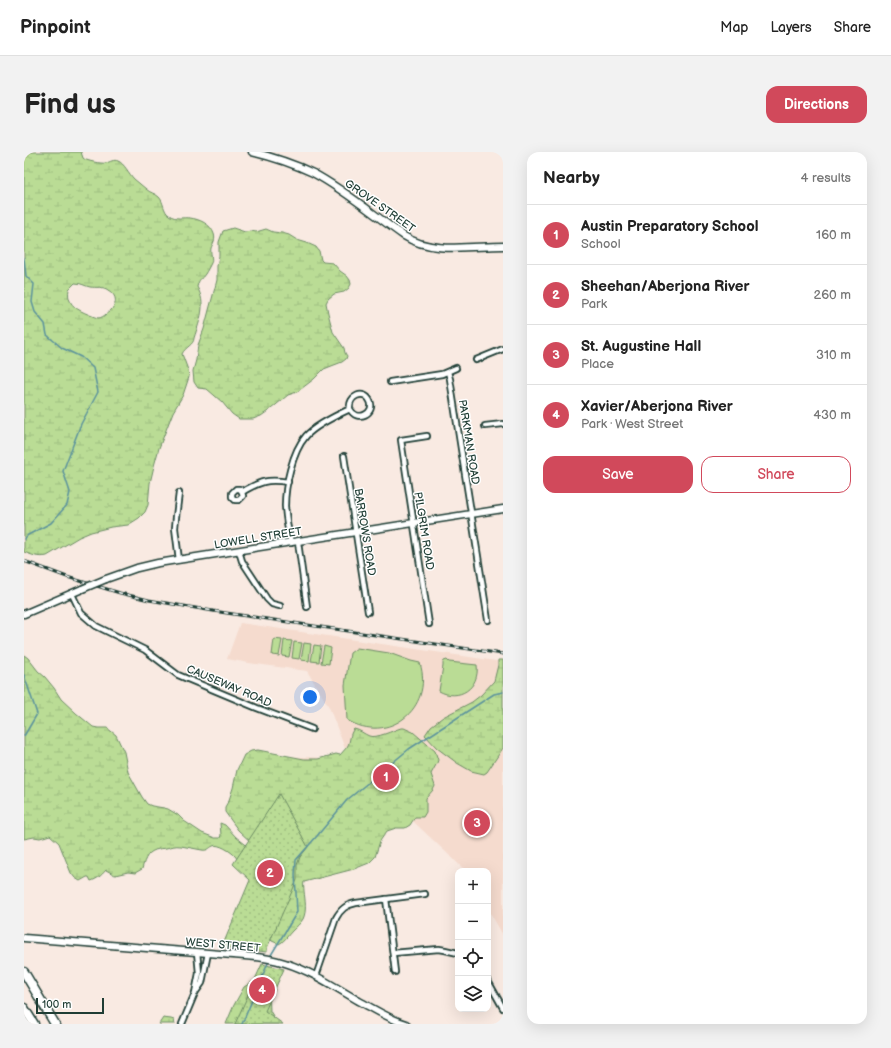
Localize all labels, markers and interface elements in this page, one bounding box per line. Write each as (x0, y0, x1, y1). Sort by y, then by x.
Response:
text: Pinpoint (20, 16, 91, 39)
text: Map (720, 19, 748, 36)
text: Layers (770, 19, 812, 36)
text: Share (834, 19, 871, 36)
button: Directions (766, 86, 867, 123)
text: Find us (24, 88, 116, 121)
text: Nearby (543, 168, 600, 188)
text: 4 results (801, 170, 851, 186)
street label: GROVE STREET (342, 177, 418, 235)
text: Austin Preparatory School (581, 217, 758, 236)
text: 1 (553, 227, 559, 243)
text: 160 m (816, 227, 851, 243)
text: School (581, 236, 621, 252)
text: Sheehan/Aberjona River (581, 277, 749, 296)
text: 2 (552, 287, 560, 303)
text: 260 m (813, 287, 851, 303)
text: Park (581, 296, 607, 312)
text: St. Augustine Hall (581, 337, 701, 356)
text: 3 (552, 347, 560, 363)
text: 310 m (816, 347, 851, 363)
text: Place (581, 356, 614, 372)
text: Xavier/Aberjona River (581, 397, 733, 416)
street label: PARKMAN ROAD (456, 399, 482, 485)
text: 4 (552, 407, 560, 423)
text: 430 m (813, 407, 851, 423)
text: Park · West Street (581, 416, 683, 432)
button: Save (543, 456, 693, 493)
button: Share (701, 456, 851, 493)
street label: BARROWS ROAD (352, 487, 378, 577)
street label: PILGRIM ROAD (411, 491, 437, 571)
street label: LOWELL STREET (213, 525, 303, 551)
street label: CAUSEWAY ROAD (185, 662, 273, 710)
your location (300, 687, 320, 707)
pin: 1 (373, 762, 399, 792)
pin: 3 (464, 808, 490, 838)
pin: 2 (257, 858, 283, 888)
map controls (455, 868, 491, 1012)
button: + (455, 868, 491, 904)
button: − (455, 904, 491, 940)
street label: WEST STREET (185, 935, 261, 955)
button: locate (455, 940, 491, 976)
pin: 4 (249, 975, 275, 1005)
button: layers (455, 976, 491, 1012)
scale bar (36, 996, 104, 1015)
text: 100 m (42, 998, 71, 1011)

